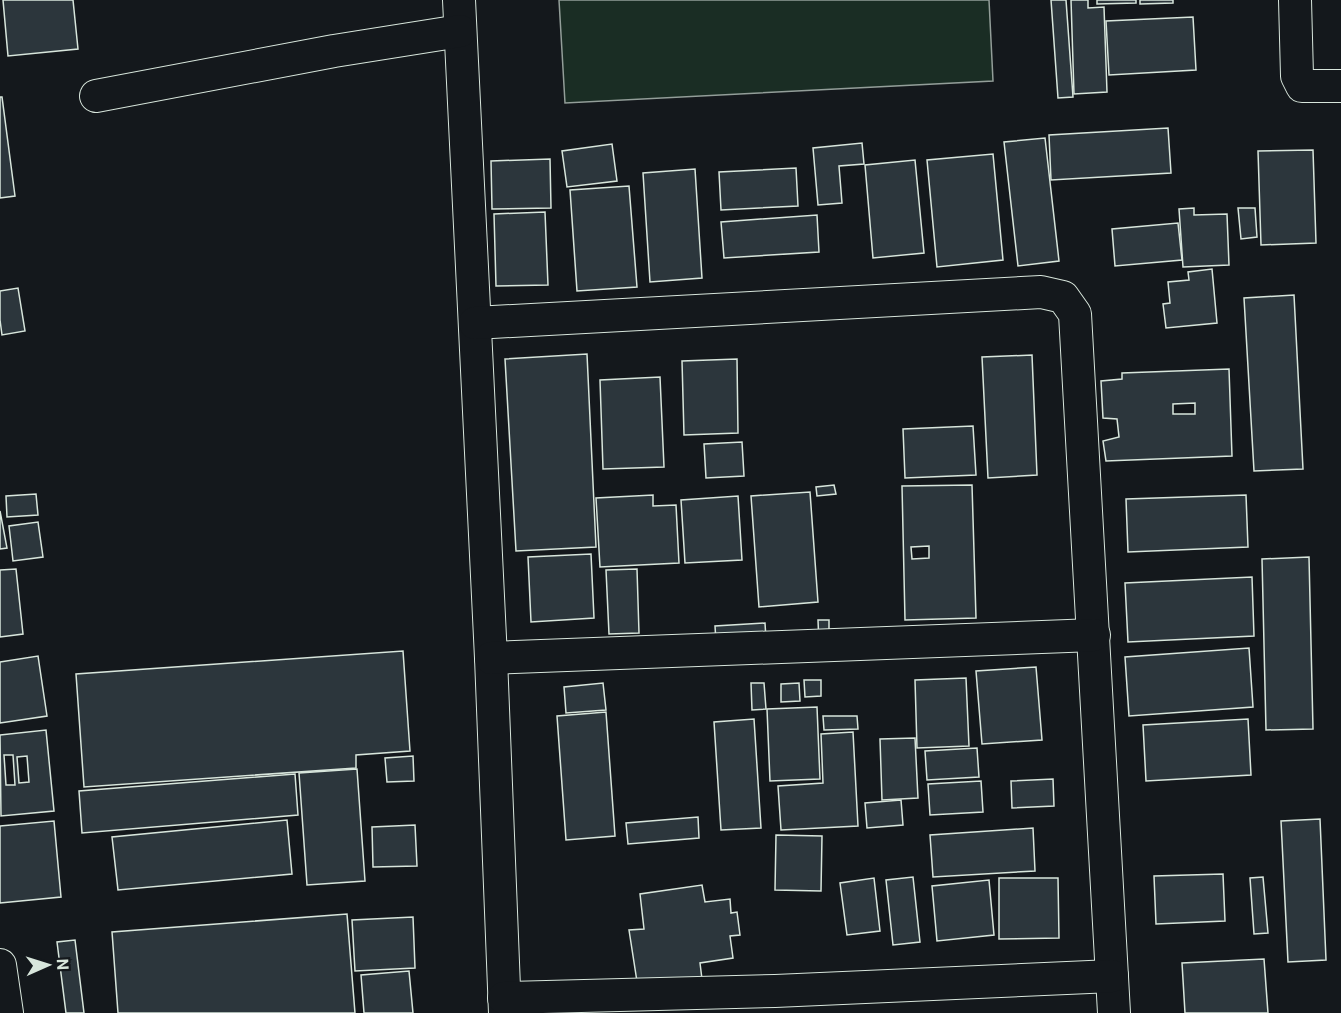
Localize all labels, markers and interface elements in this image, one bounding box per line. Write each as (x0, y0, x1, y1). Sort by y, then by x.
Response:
north arrow (18, 935, 78, 995)
text: N (53, 958, 72, 970)

